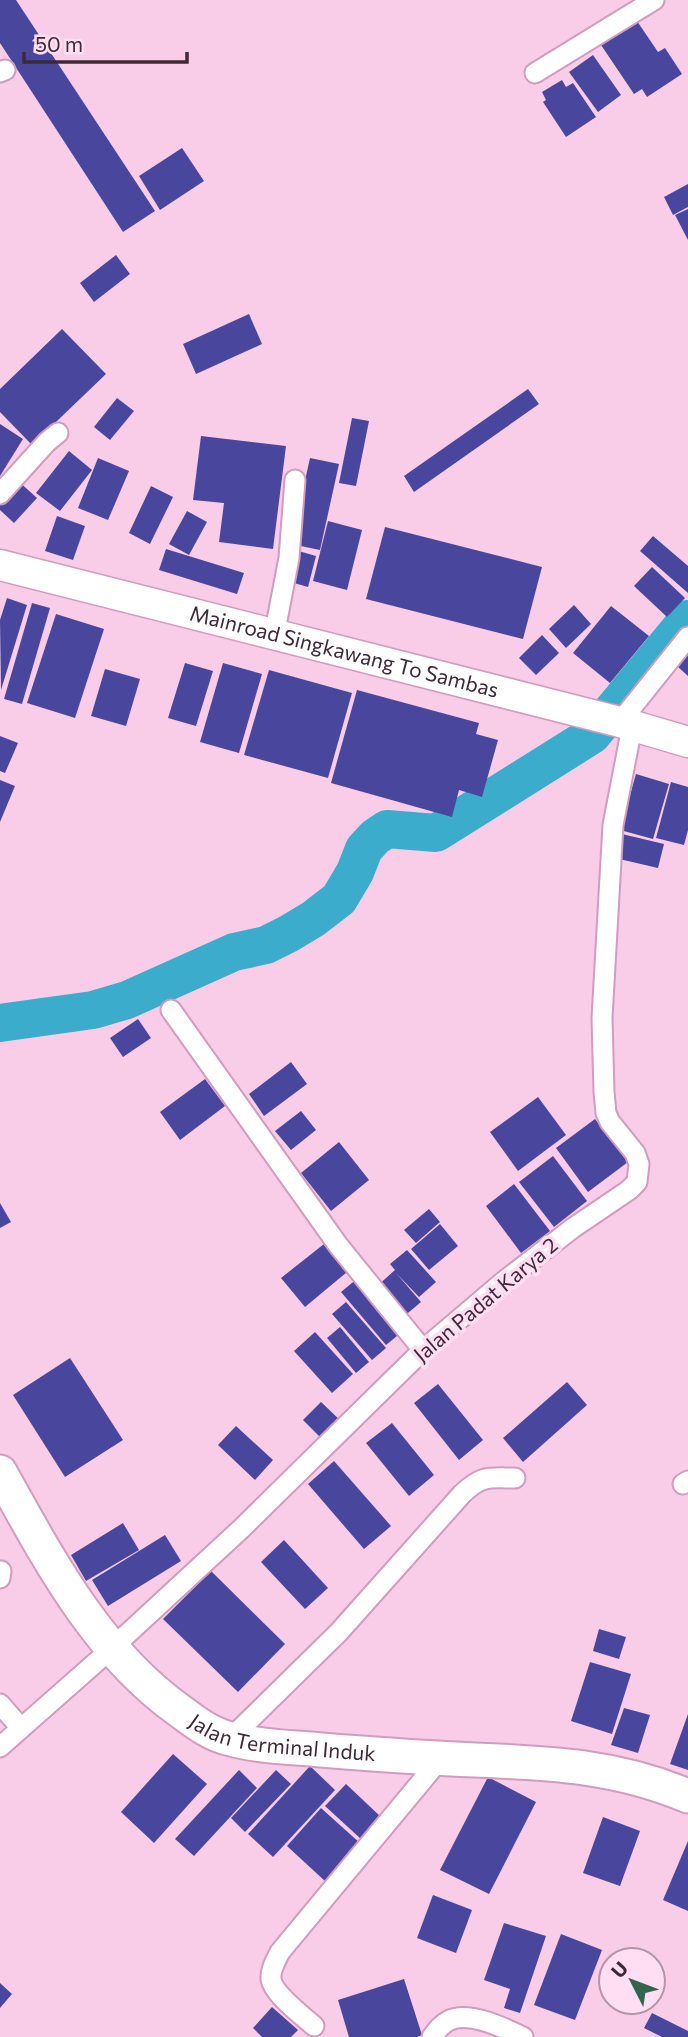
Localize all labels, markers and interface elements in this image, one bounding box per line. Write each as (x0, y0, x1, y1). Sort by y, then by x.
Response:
scale bar (24, 21, 187, 65)
text: 50 m (35, 31, 83, 56)
street label: Mainroad Singkawang To Sambas (188, 600, 501, 702)
street label: Jalan Padat Karya 2 (408, 1231, 562, 1366)
street label: Jalan Terminal Induk (185, 1708, 377, 1765)
north arrow (597, 1946, 667, 2016)
text: U (606, 1956, 632, 1982)

